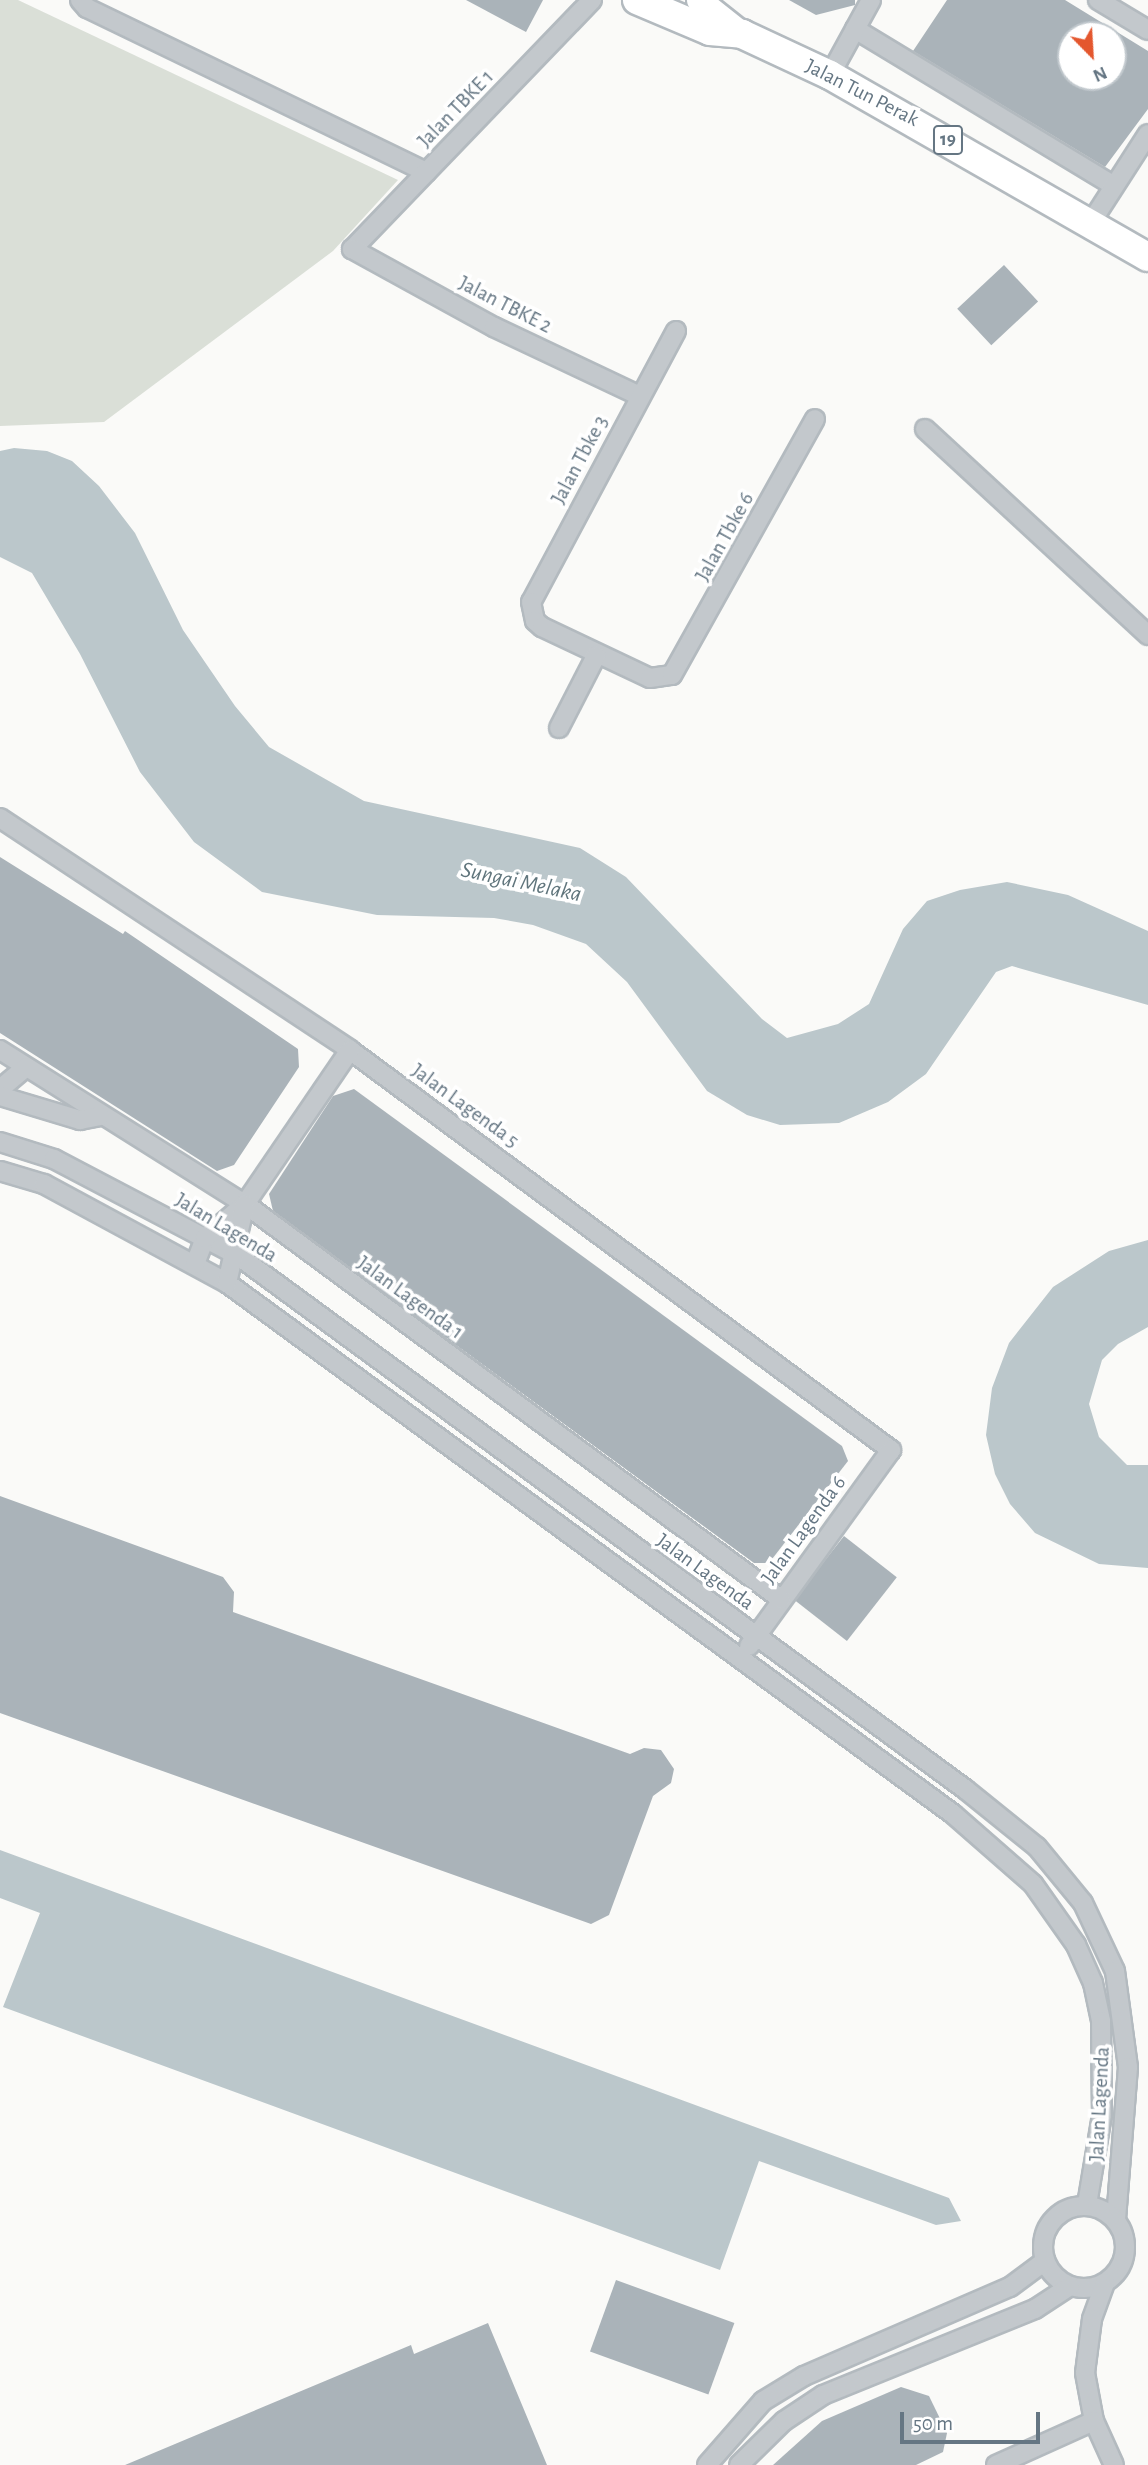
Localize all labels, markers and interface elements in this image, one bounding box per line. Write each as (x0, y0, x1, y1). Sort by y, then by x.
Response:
north arrow (1057, 21, 1127, 91)
street label: Jalan Tun Perak (801, 54, 923, 132)
text: N (1090, 62, 1110, 85)
street label: Jalan TBKE 1 (413, 65, 499, 153)
road number: 19 (932, 124, 964, 156)
street label: Jalan TBKE 2 (454, 271, 556, 339)
street label: Jalan Tbke 3 (546, 411, 614, 509)
street label: Jalan Tbke 6 (690, 488, 760, 586)
water label: Sungai Melaka (458, 857, 584, 909)
street label: Jalan Lagenda 5 (406, 1059, 524, 1153)
street label: Jalan Lagenda (170, 1188, 282, 1268)
street label: Jalan Lagenda 1 (352, 1251, 468, 1345)
street label: Jalan Lagenda 6 (756, 1471, 852, 1589)
street label: Jalan Lagenda (651, 1528, 759, 1616)
street label: Jalan Lagenda (1084, 2046, 1116, 2162)
scale bar (903, 2398, 1043, 2442)
text: 50 m (913, 2413, 953, 2434)

